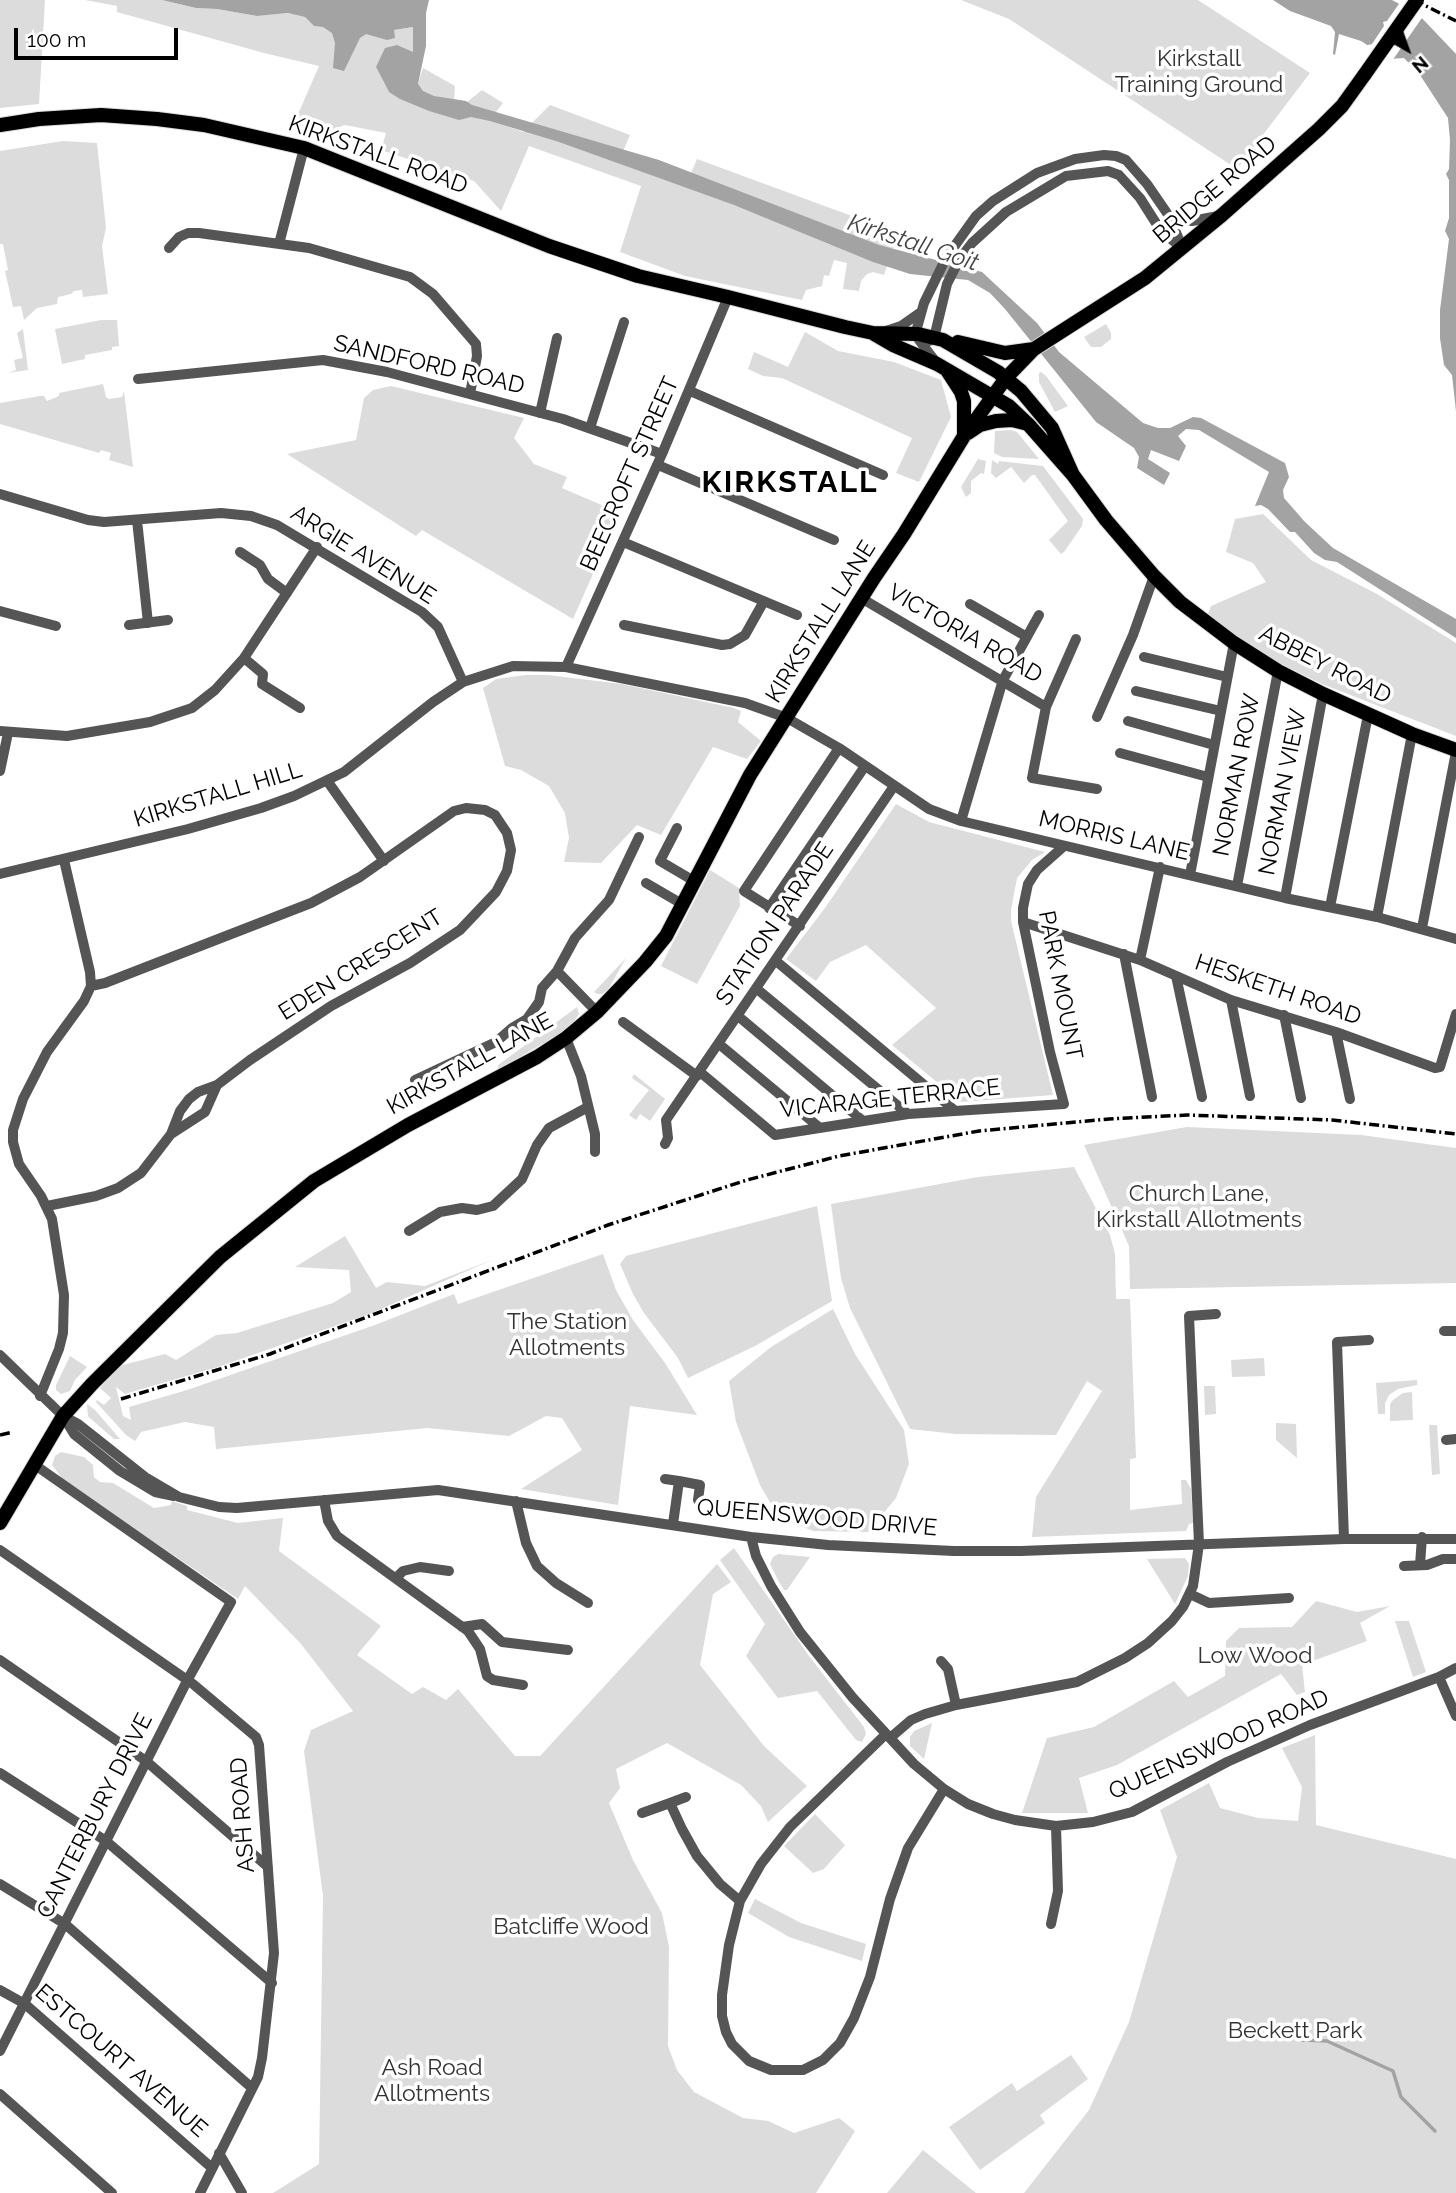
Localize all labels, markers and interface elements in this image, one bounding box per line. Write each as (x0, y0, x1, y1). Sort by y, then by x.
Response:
scale bar (18, 14, 182, 58)
north arrow (1372, 14, 1442, 84)
text: 100 m (27, 27, 86, 52)
park label: Kirkstall Training Ground (1115, 45, 1283, 99)
text: N (1408, 52, 1433, 78)
street label: KIRKSTALL ROAD (285, 110, 471, 200)
street label: BRIDGE ROAD (1148, 130, 1282, 250)
water label: Kirkstall Goit (844, 208, 982, 278)
street label: SANDFORD ROAD (331, 330, 527, 400)
street label: BEECROFT STREET (575, 373, 685, 575)
district label: KIRKSTALL (703, 465, 877, 501)
street label: ARGIE AVENUE (285, 499, 441, 611)
street label: KIRKSTALL LANE (760, 536, 882, 708)
street label: VICTORIA ROAD (883, 579, 1047, 689)
street label: ABBEY ROAD (1254, 620, 1396, 710)
street label: NORMAN ROW (1208, 691, 1266, 859)
street label: NORMAN VIEW (1253, 707, 1313, 877)
street label: KIRKSTALL HILL (131, 756, 305, 834)
street label: MORRIS LANE (1036, 805, 1192, 867)
street label: STATION PARADE (710, 837, 840, 1011)
street label: EDEN CRESCENT (274, 903, 448, 1027)
street label: PARK MOUNT (1032, 908, 1088, 1062)
street label: HESKETH ROAD (1191, 949, 1365, 1031)
street label: KIRKSTALL LANE (382, 1007, 558, 1121)
street label: VICARAGE TERRACE (778, 1074, 1002, 1124)
park label: Church Lane, Kirkstall Allotments (1096, 1180, 1302, 1234)
park label: The Station Allotments (507, 1308, 627, 1362)
street label: QUEENSWOOD DRIVE (696, 1494, 938, 1542)
park label: Low Wood (1197, 1642, 1313, 1670)
street label: QUEENSWOOD ROAD (1105, 1684, 1333, 1806)
street label: CANTERBURY DRIVE (31, 1709, 159, 1923)
street label: ASH ROAD (225, 1756, 261, 1874)
park label: Batcliffe Wood (493, 1913, 649, 1941)
street label: ESTCOURT AVENUE (29, 1979, 213, 2143)
park label: Beckett Park (1228, 2017, 1362, 2045)
park label: Ash Road Allotments (374, 2054, 490, 2108)

